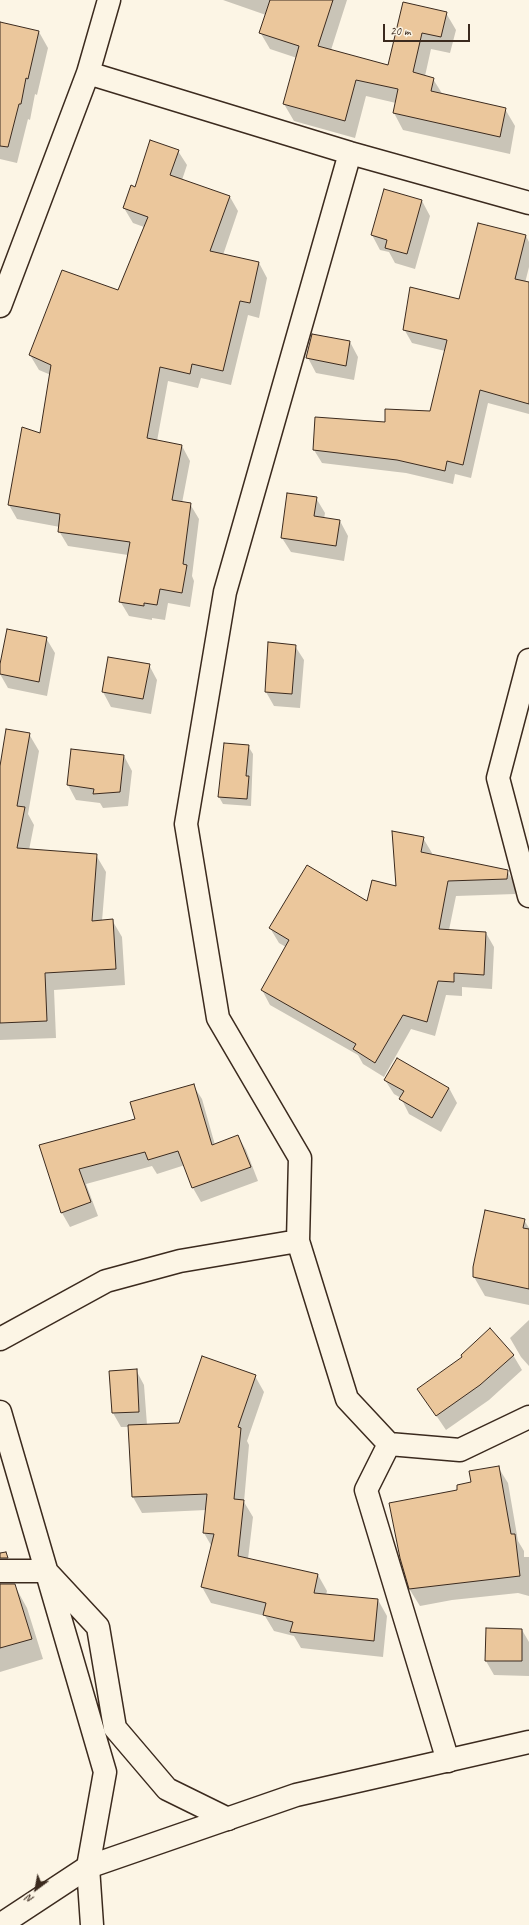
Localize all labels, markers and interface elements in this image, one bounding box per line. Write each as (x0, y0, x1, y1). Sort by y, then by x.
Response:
scale bar (385, 16, 472, 42)
text: 20 m (390, 23, 410, 39)
north arrow (16, 1869, 56, 1909)
text: N (23, 1891, 36, 1907)

